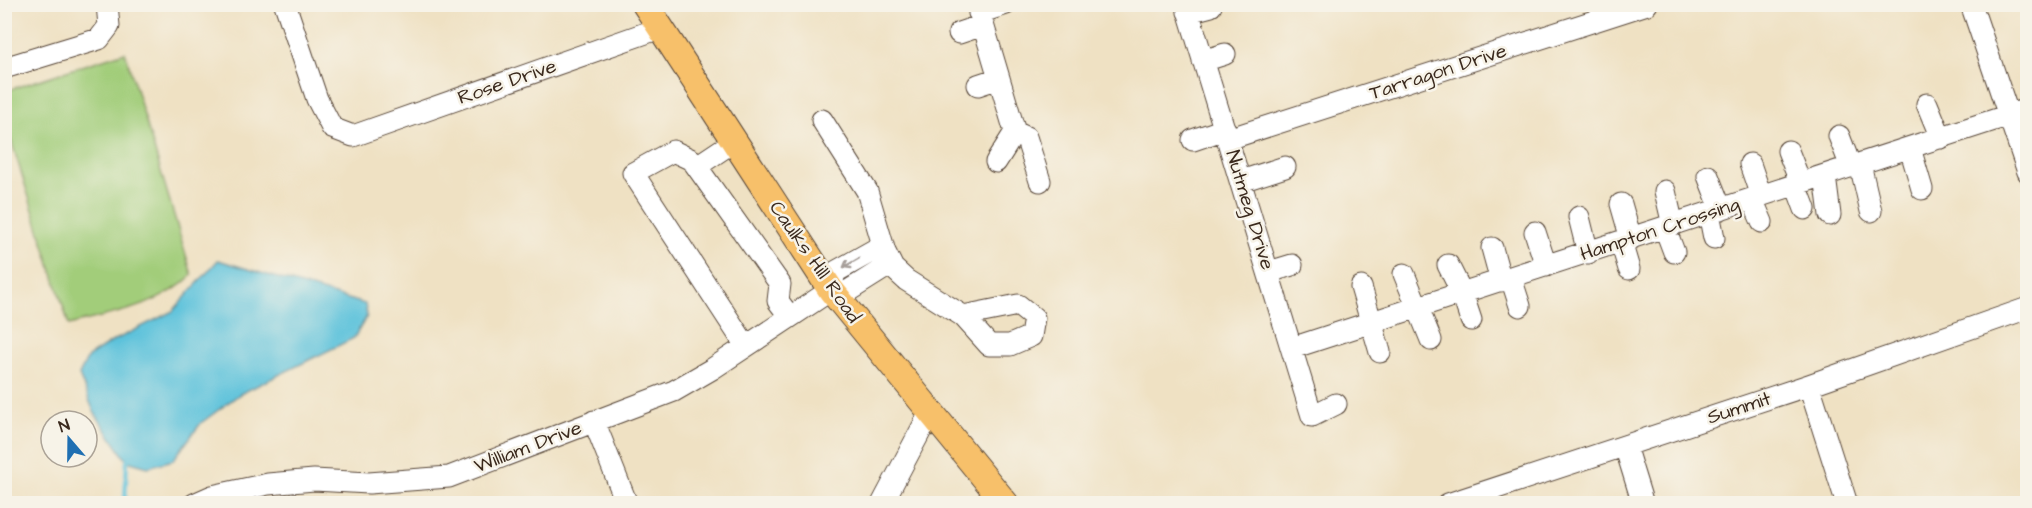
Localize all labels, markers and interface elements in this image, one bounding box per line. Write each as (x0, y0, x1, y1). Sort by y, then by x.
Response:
street label: Tarragon Drive (1366, 37, 1511, 108)
street label: Rose Drive (454, 52, 560, 112)
street label: Nutmeg Drive (1218, 147, 1282, 274)
street label: Hampton Crossing (1577, 190, 1744, 269)
street label: Caulks Hill Road (762, 195, 868, 329)
one-way arrow (843, 257, 860, 269)
street label: Summit (1704, 385, 1774, 431)
north arrow (39, 409, 99, 469)
text: N (56, 414, 73, 438)
street label: William Drive (470, 414, 586, 480)

